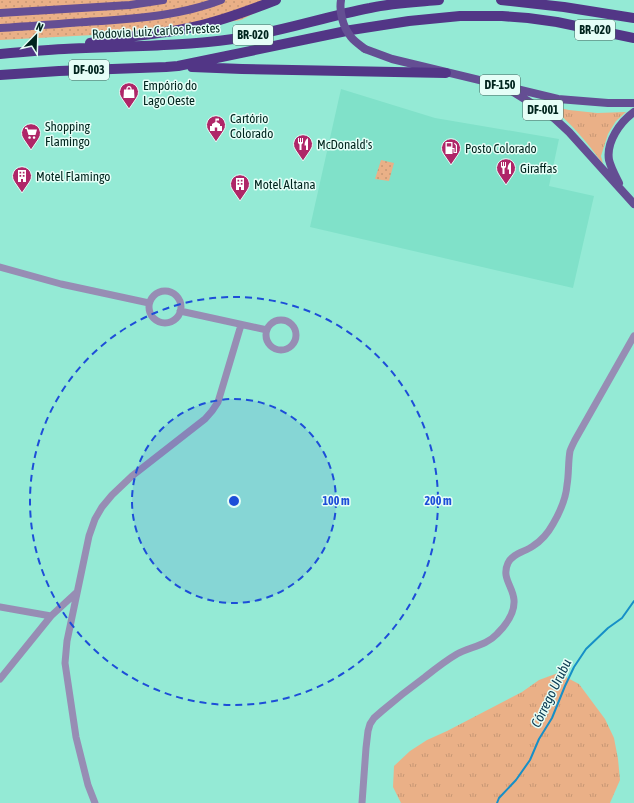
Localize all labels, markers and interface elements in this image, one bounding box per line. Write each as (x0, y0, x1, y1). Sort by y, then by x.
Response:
north arrow (16, 16, 56, 56)
text: N (35, 20, 45, 34)
street label: Rodovia Luiz Carlos Prestes (92, 20, 221, 42)
road number: BR-020 (575, 20, 615, 40)
road number: BR-020 (233, 25, 273, 45)
road number: DF-003 (69, 60, 109, 80)
road number: DF-150 (480, 75, 520, 95)
place label: Empório do Lago Oeste (143, 78, 197, 108)
shop icon: Empório do Lago Oeste (118, 81, 140, 109)
road number: DF-001 (523, 100, 563, 120)
place label: Cartório Colorado (230, 111, 273, 141)
public building icon: Cartório Colorado (205, 114, 227, 142)
place label: Shopping Flamingo (45, 119, 90, 149)
supermarket icon: Shopping Flamingo (20, 122, 42, 150)
restaurant icon: McDonald's (292, 133, 314, 161)
place label: McDonald's (317, 137, 373, 152)
fuel station icon: Posto Colorado (440, 137, 462, 165)
place label: Posto Colorado (465, 141, 537, 156)
restaurant icon: Giraffas (495, 157, 517, 185)
place label: Giraffas (520, 161, 558, 176)
building icon: Motel Flamingo (11, 165, 33, 193)
place label: Motel Flamingo (36, 169, 110, 184)
building icon: Motel Altana (229, 173, 251, 201)
place label: Motel Altana (254, 177, 316, 192)
centre of rings (227, 494, 241, 508)
text: 100 m (322, 494, 350, 508)
text: 200 m (424, 494, 452, 508)
water label: Córrego Urubu (528, 656, 575, 730)

